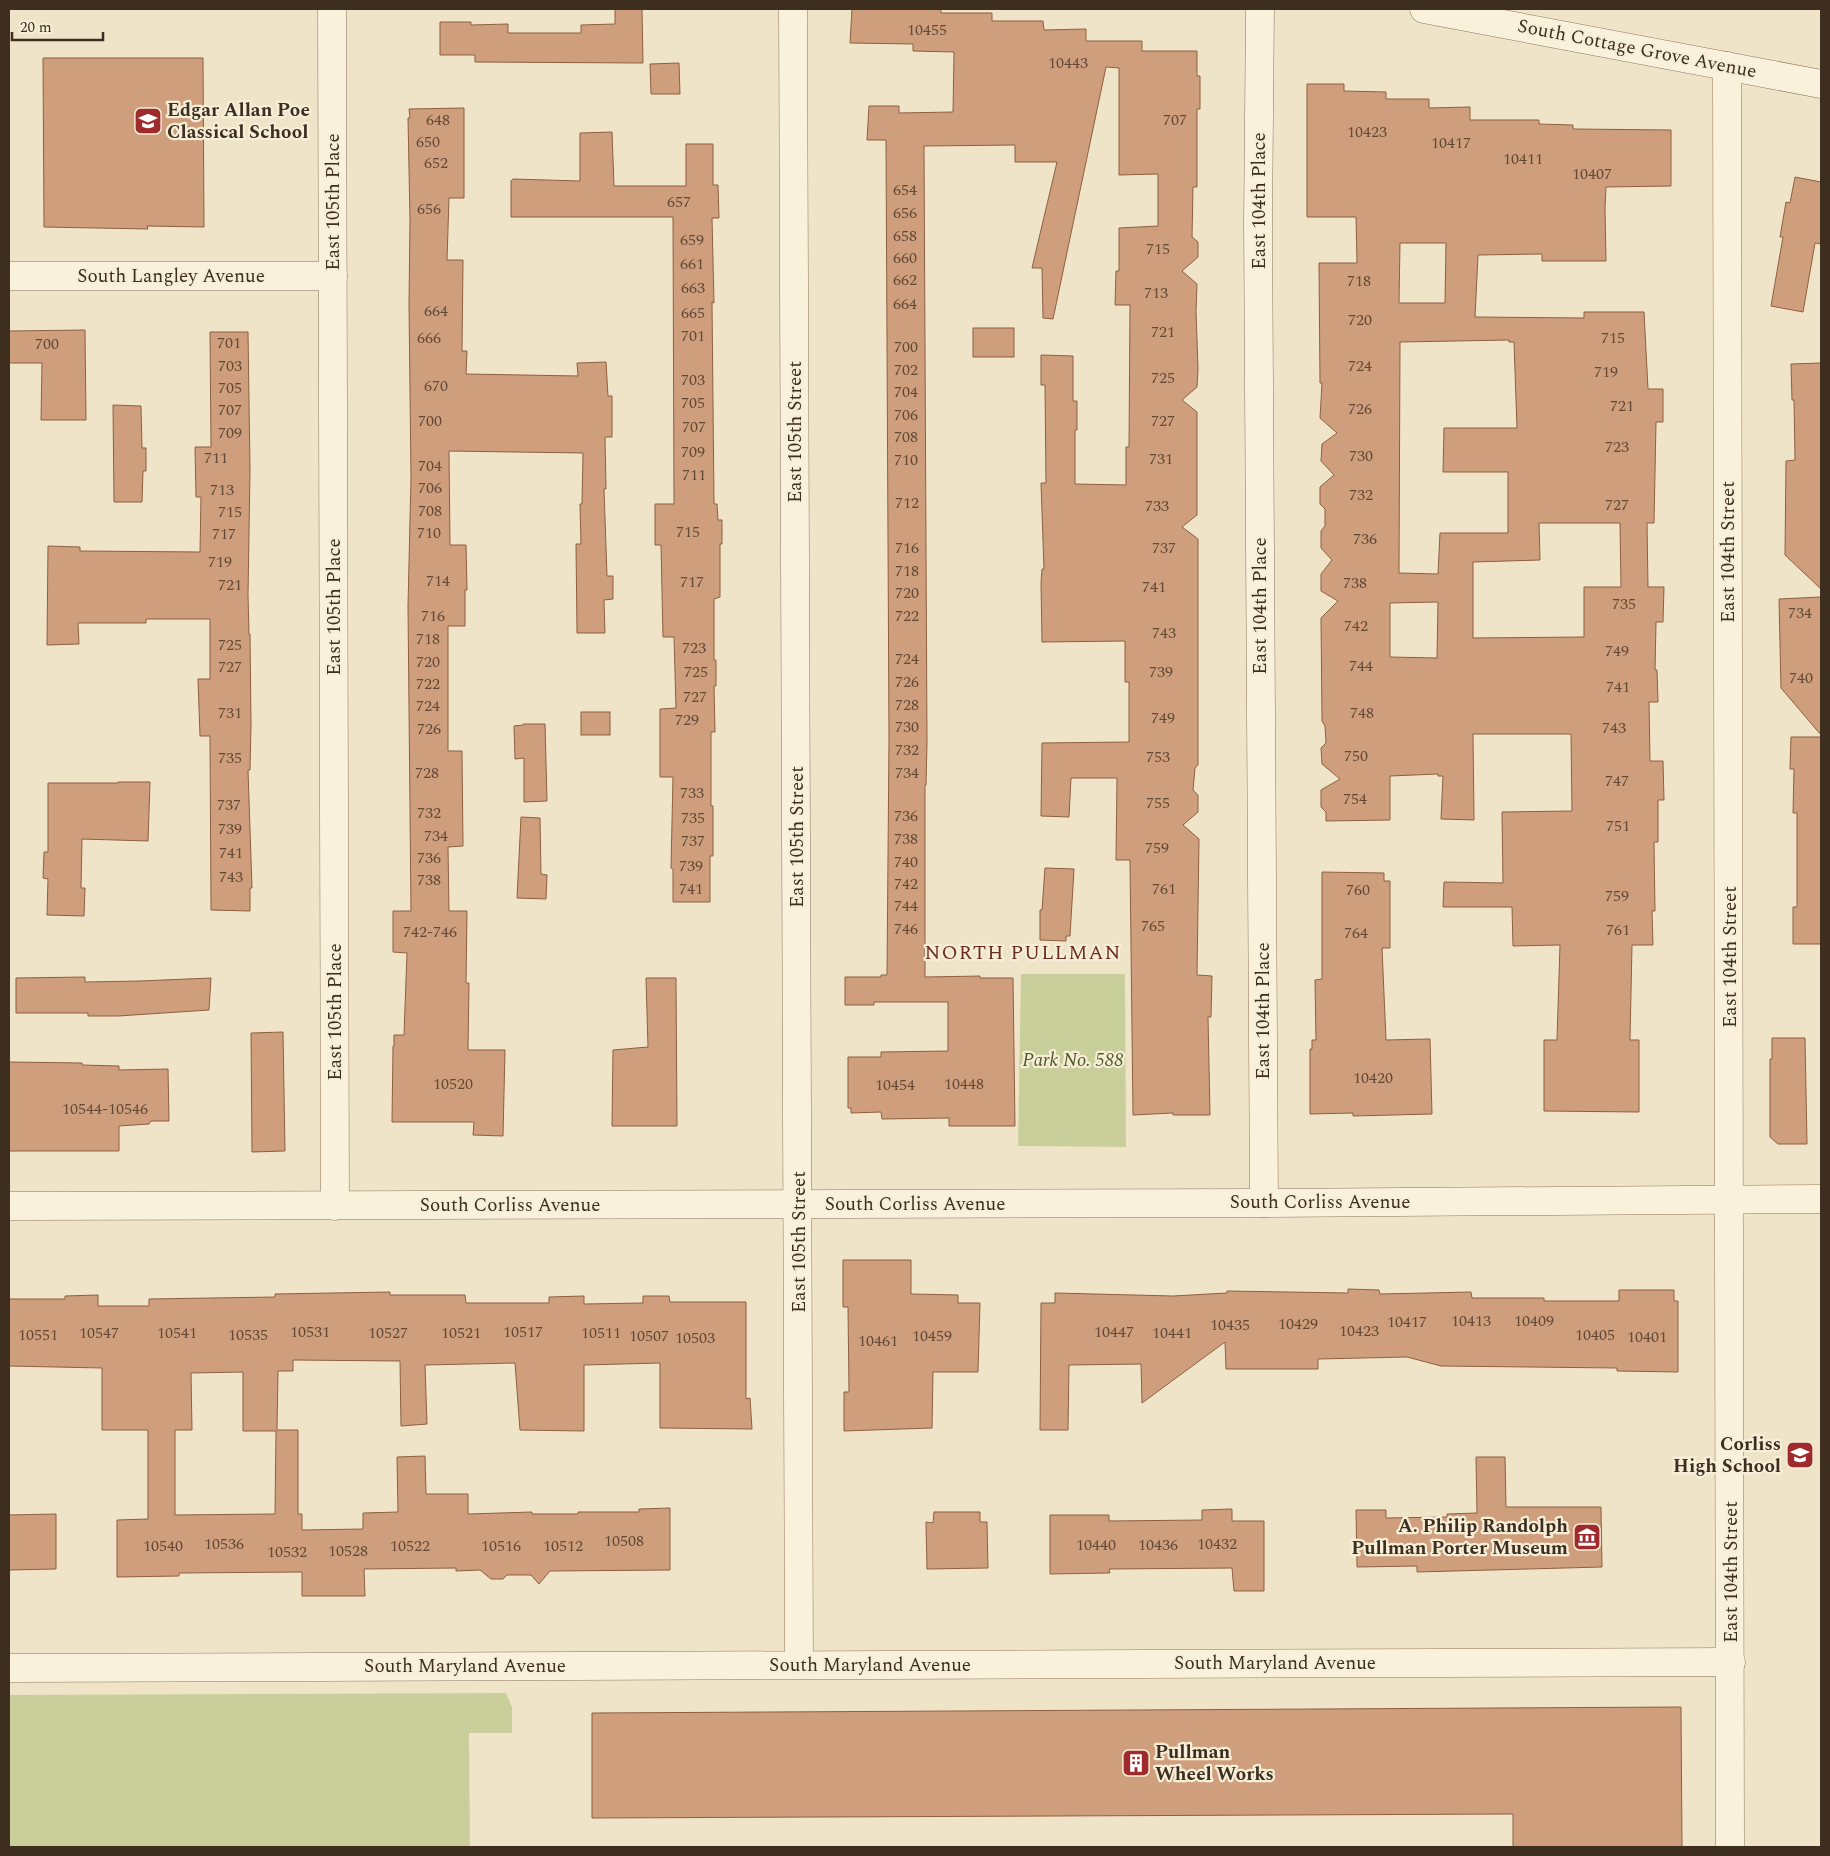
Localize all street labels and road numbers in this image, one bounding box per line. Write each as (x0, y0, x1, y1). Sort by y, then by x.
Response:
street label: South Cottage Grove Avenue (1515, 12, 1759, 86)
street label: East 104th Place (1245, 132, 1274, 270)
street label: East 105th Place (319, 133, 348, 271)
street label: South Langley Avenue (77, 262, 265, 291)
street label: East 105th Street (781, 361, 810, 503)
street label: East 104th Street (1714, 481, 1743, 623)
street label: East 104th Place (1246, 537, 1275, 675)
street label: East 105th Place (320, 538, 349, 676)
street label: East 105th Street (783, 766, 812, 908)
street label: East 104th Street (1716, 886, 1745, 1028)
street label: East 104th Place (1249, 942, 1278, 1080)
street label: East 105th Place (321, 943, 350, 1081)
street label: East 105th Street (785, 1171, 814, 1313)
street label: South Corliss Avenue (1230, 1188, 1410, 1217)
street label: South Corliss Avenue (825, 1190, 1005, 1219)
street label: South Corliss Avenue (420, 1191, 600, 1220)
street label: East 104th Street (1717, 1501, 1746, 1643)
street label: South Maryland Avenue (1174, 1649, 1376, 1678)
street label: South Maryland Avenue (769, 1651, 971, 1680)
street label: South Maryland Avenue (364, 1652, 566, 1681)

